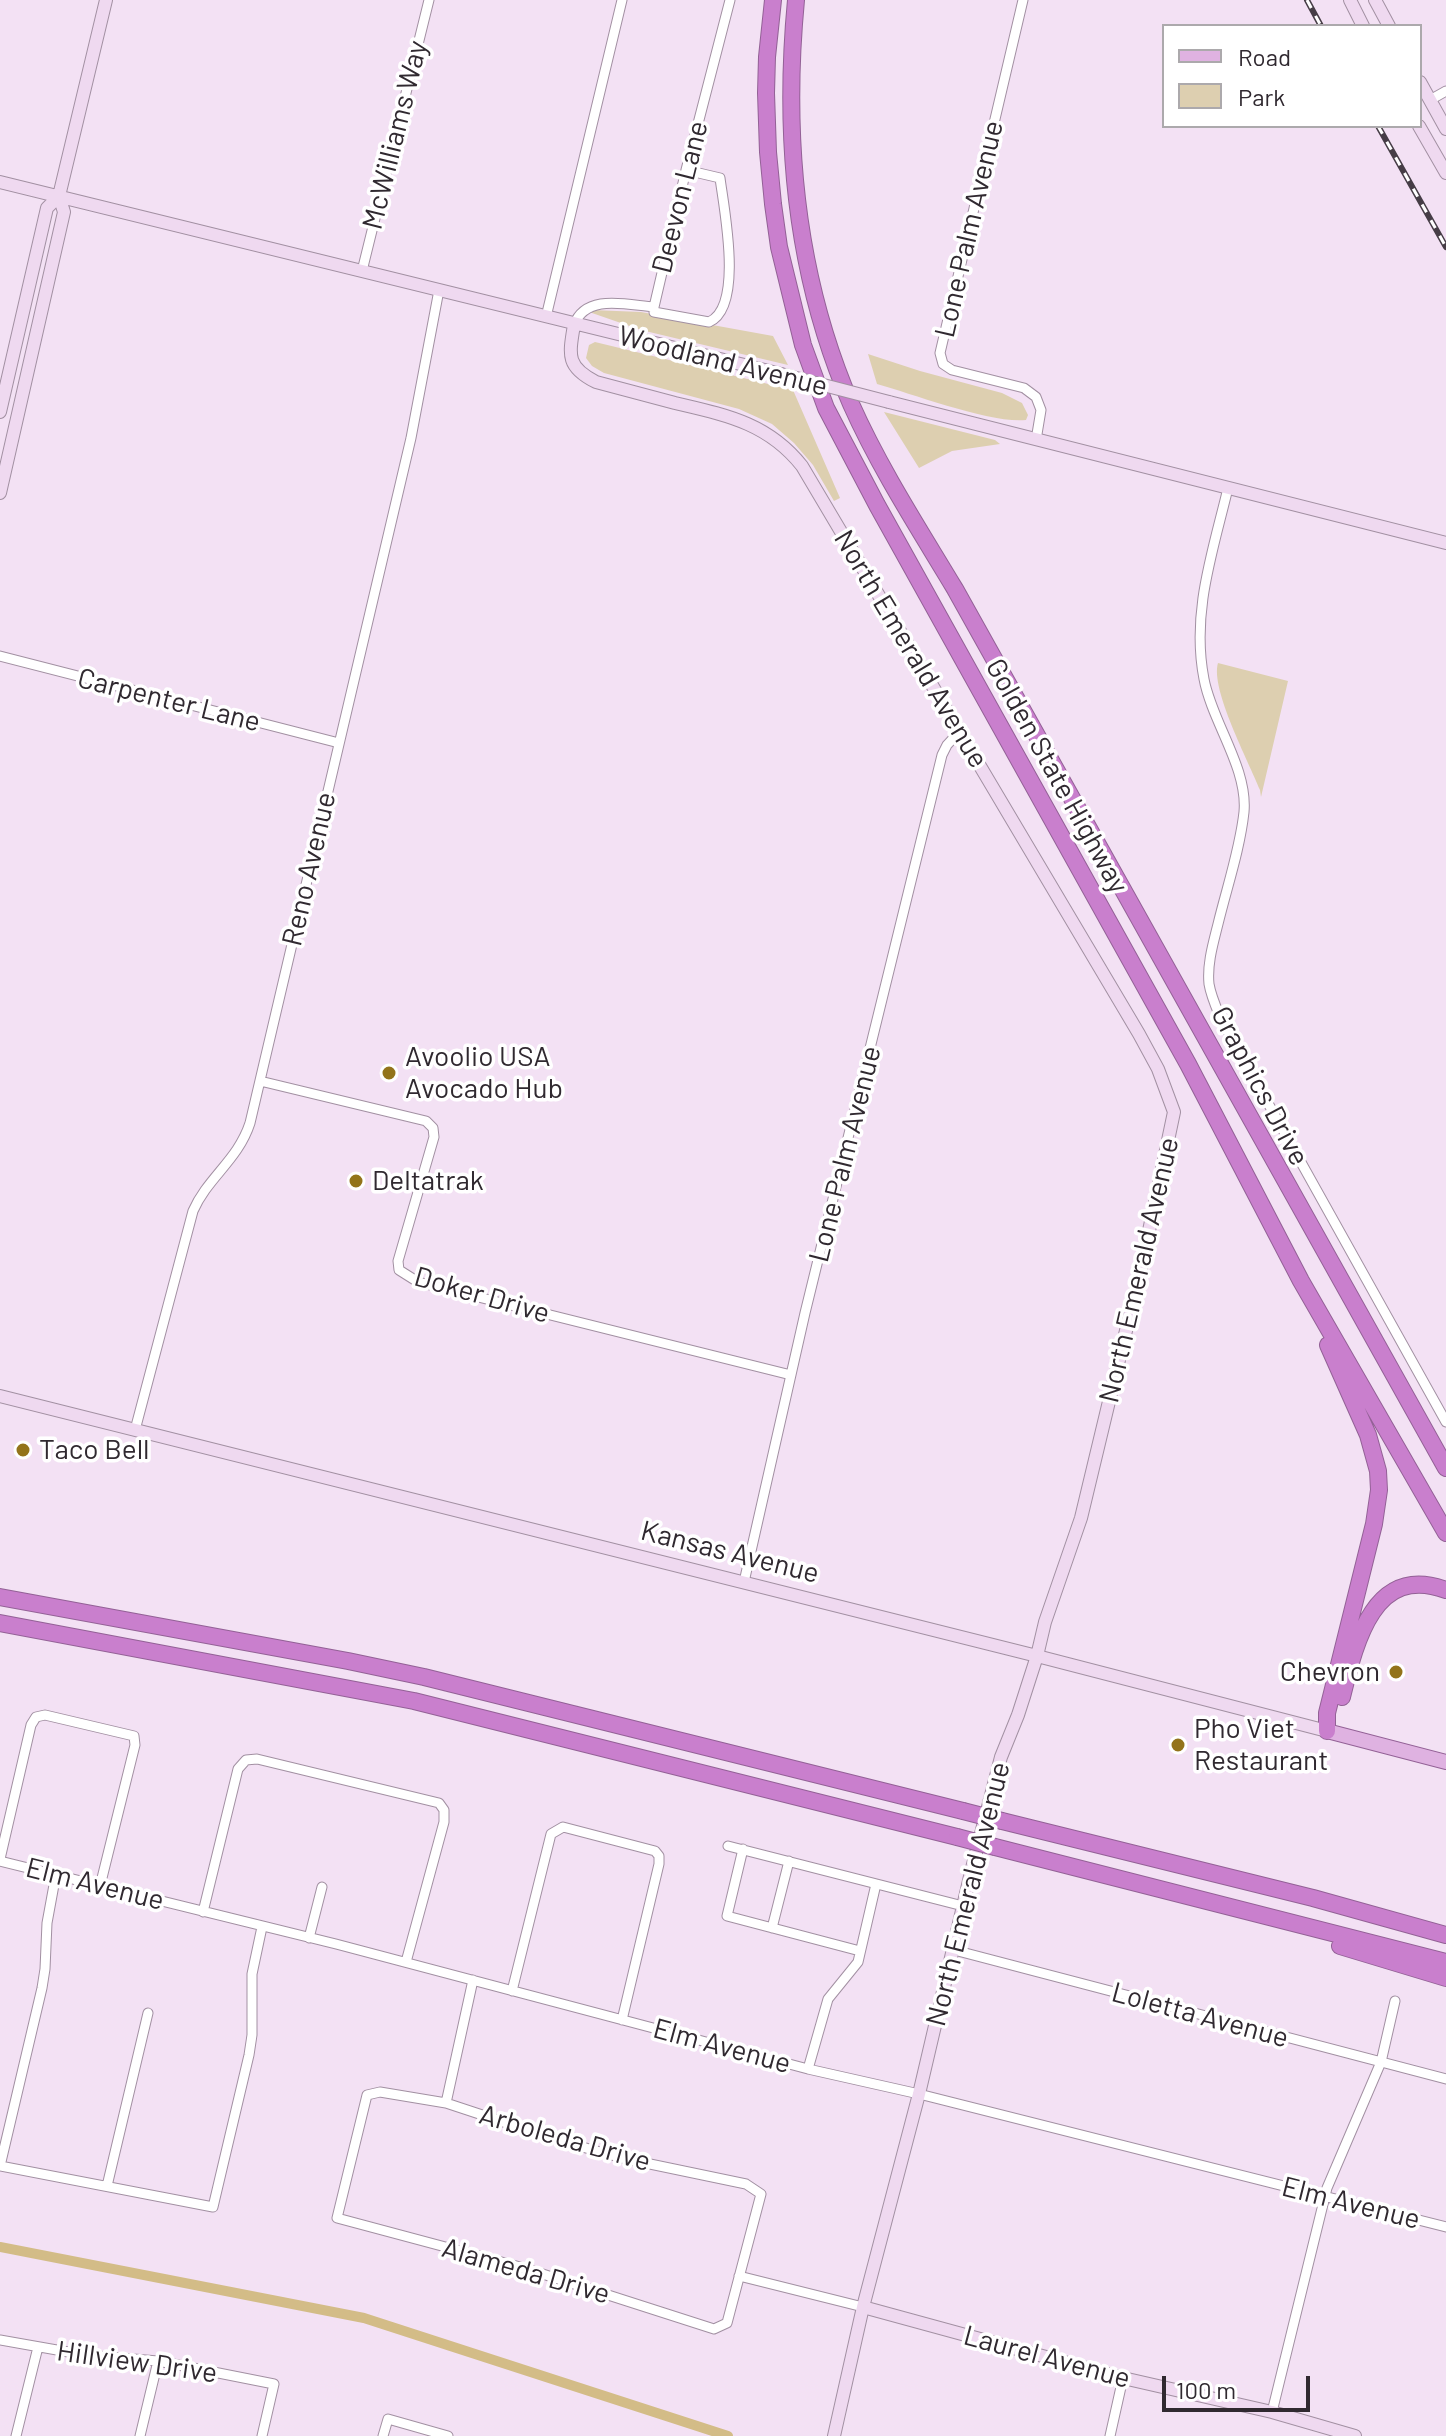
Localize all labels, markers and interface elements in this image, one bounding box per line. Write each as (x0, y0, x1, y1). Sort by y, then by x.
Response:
legend (1162, 24, 1422, 128)
street label: McWilliams Way (355, 37, 435, 233)
text: Road (1238, 42, 1291, 71)
text: Park (1238, 82, 1285, 111)
street label: Deevon Lane (645, 117, 715, 277)
street label: Lone Palm Avenue (928, 117, 1010, 341)
street label: Woodland Avenue (615, 319, 831, 403)
street label: North Emerald Avenue (827, 524, 995, 774)
street label: Golden State Highway (979, 653, 1135, 899)
street label: Carpenter Lane (74, 661, 264, 739)
street label: Reno Avenue (275, 789, 343, 949)
street label: Graphics Drive (1204, 1001, 1316, 1171)
place label: Avoolio USA Avocado Hub (405, 1040, 563, 1106)
street label: Lone Palm Avenue (802, 1042, 888, 1266)
marker: Avoolio USA Avocado Hub (380, 1064, 398, 1082)
street label: North Emerald Avenue (1092, 1134, 1186, 1406)
place label: Deltatrak (372, 1164, 484, 1198)
marker: Deltatrak (347, 1172, 365, 1190)
street label: Doker Drive (410, 1260, 554, 1330)
place label: Taco Bell (39, 1433, 150, 1467)
marker: Taco Bell (14, 1441, 32, 1459)
street label: Kansas Avenue (637, 1514, 823, 1590)
place label: Chevron (1280, 1655, 1380, 1689)
marker: Chevron (1387, 1663, 1405, 1681)
place label: Pho Viet Restaurant (1194, 1712, 1328, 1778)
marker: Pho Viet Restaurant (1169, 1736, 1187, 1754)
street label: North Emerald Avenue (919, 1758, 1017, 2030)
street label: Elm Avenue (22, 1851, 168, 1917)
street label: Loletta Avenue (1108, 1975, 1292, 2055)
street label: Elm Avenue (649, 2012, 795, 2080)
street label: Arboleda Drive (476, 2098, 654, 2178)
street label: Elm Avenue (1278, 2170, 1424, 2236)
street label: Alameda Drive (438, 2231, 614, 2311)
street label: Laurel Avenue (960, 2319, 1134, 2395)
street label: Hillview Drive (55, 2334, 219, 2390)
scale bar (1166, 2360, 1314, 2410)
text: 100 m (1176, 2375, 1236, 2404)

